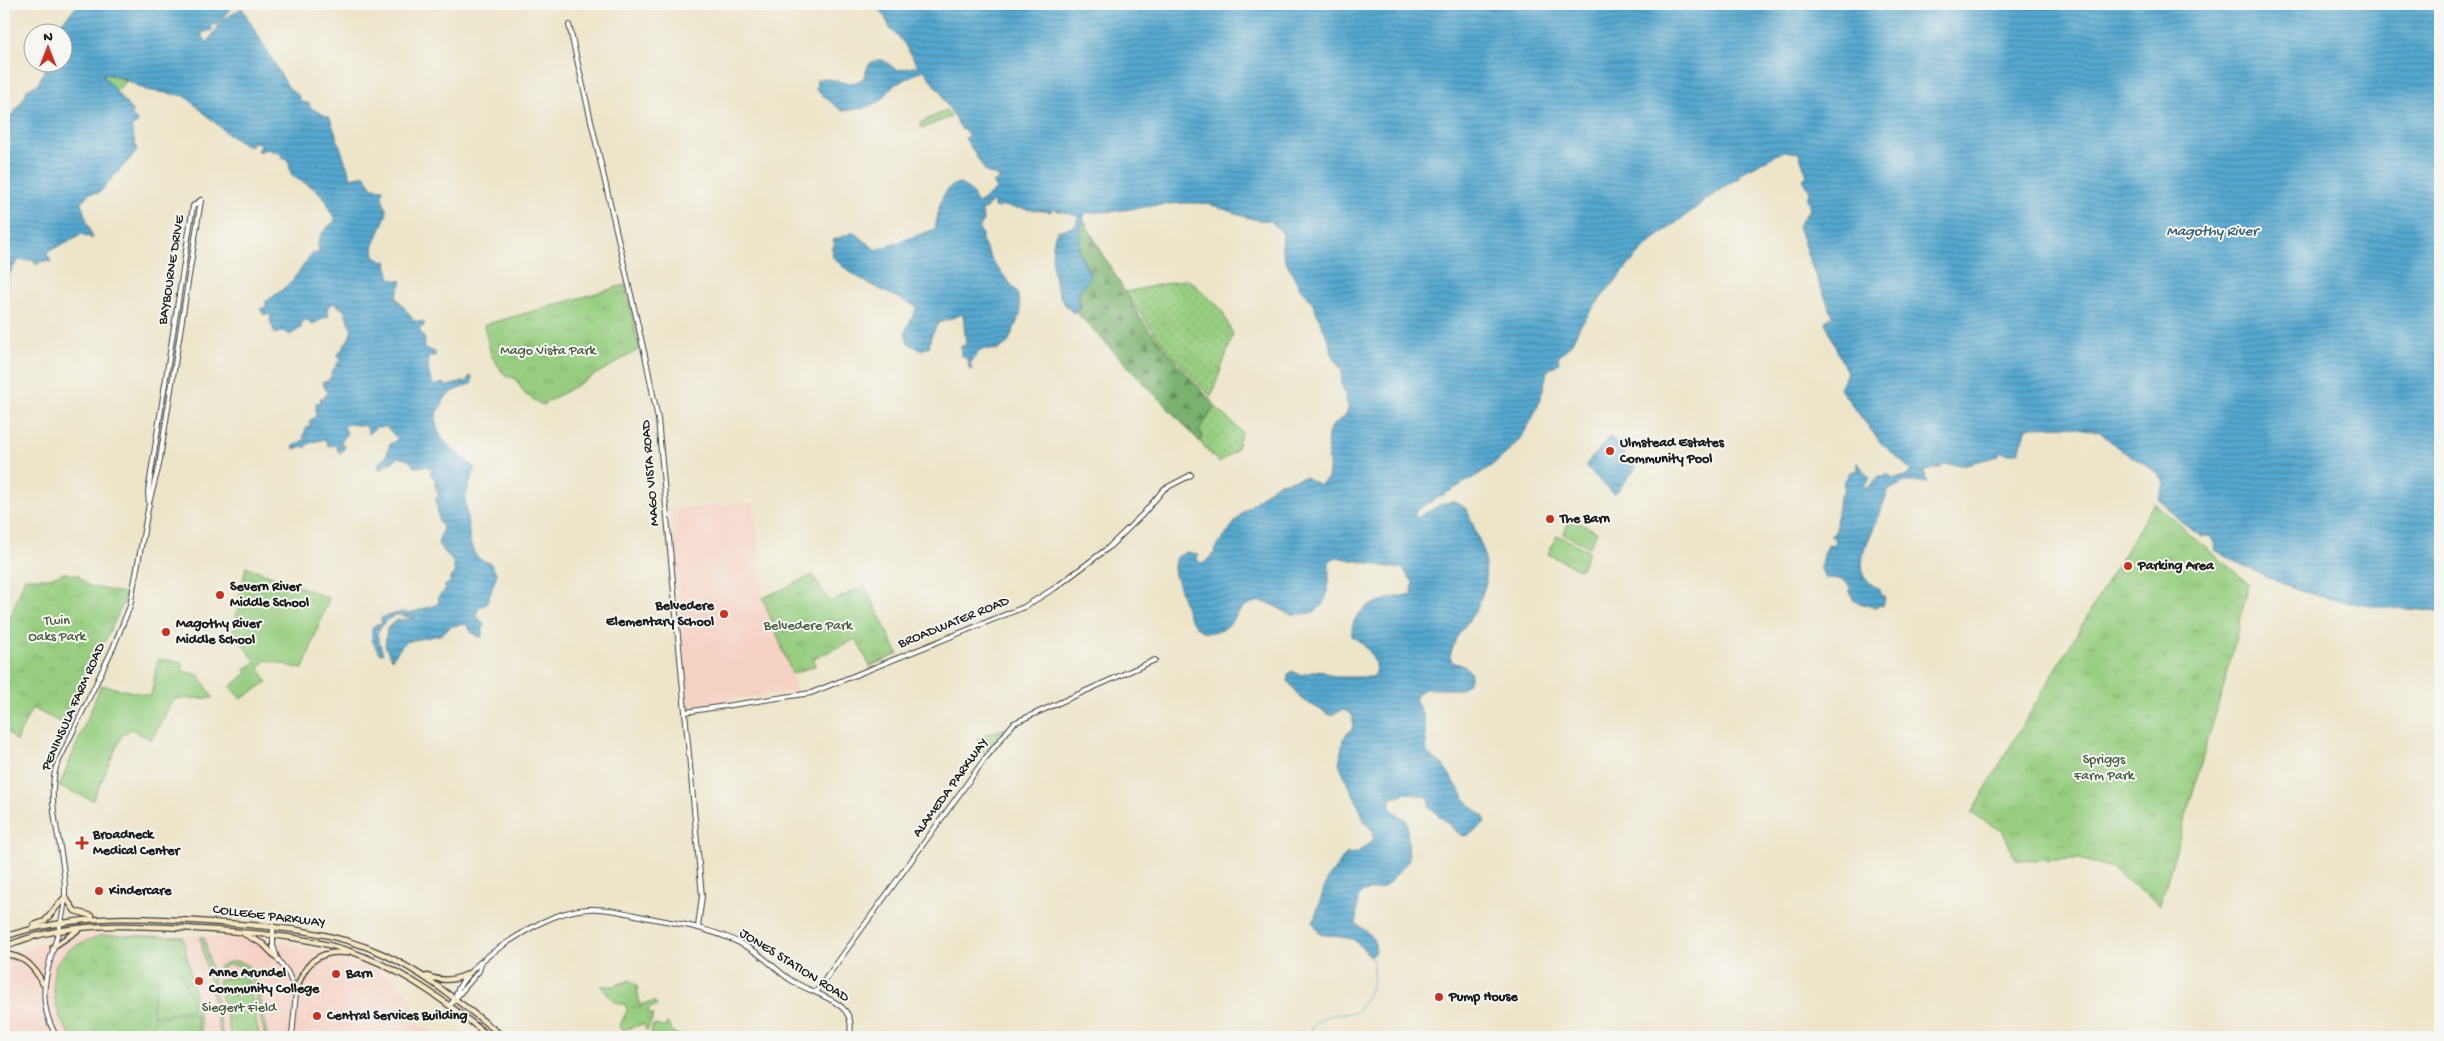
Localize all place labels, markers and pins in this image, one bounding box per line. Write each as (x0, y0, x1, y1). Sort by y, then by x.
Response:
place label: Ulmstead Estates Community Pool (1619, 435, 1725, 468)
marker: Ulmstead Estates Community Pool (1604, 445, 1616, 457)
place label: The Barn (1559, 511, 1610, 528)
marker: The Barn (1544, 513, 1556, 525)
place label: Parking Area (2137, 558, 2215, 575)
marker: Parking Area (2122, 560, 2134, 572)
place label: Severn River Middle School (230, 579, 309, 612)
marker: Severn River Middle School (214, 589, 226, 601)
place label: Belvedere Elementary School (606, 598, 715, 631)
marker: Belvedere Elementary School (718, 608, 730, 620)
place label: Magothy River Middle School (176, 616, 263, 649)
marker: Magothy River Middle School (160, 626, 172, 638)
place label: Broadneck Medical Center (92, 827, 182, 860)
marker: Broadneck Medical Center (75, 836, 89, 850)
place label: Kindercare (108, 883, 172, 900)
marker: Kindercare (93, 885, 105, 897)
place label: Anne Arundel Community College (208, 965, 320, 998)
place label: Barn (345, 966, 373, 983)
marker: Barn (330, 968, 342, 980)
marker: Anne Arundel Community College (193, 975, 205, 987)
place label: Pump House (1448, 989, 1518, 1006)
marker: Pump House (1433, 991, 1445, 1003)
place label: Central Services Building (326, 1008, 467, 1025)
marker: Central Services Building (311, 1010, 323, 1022)

